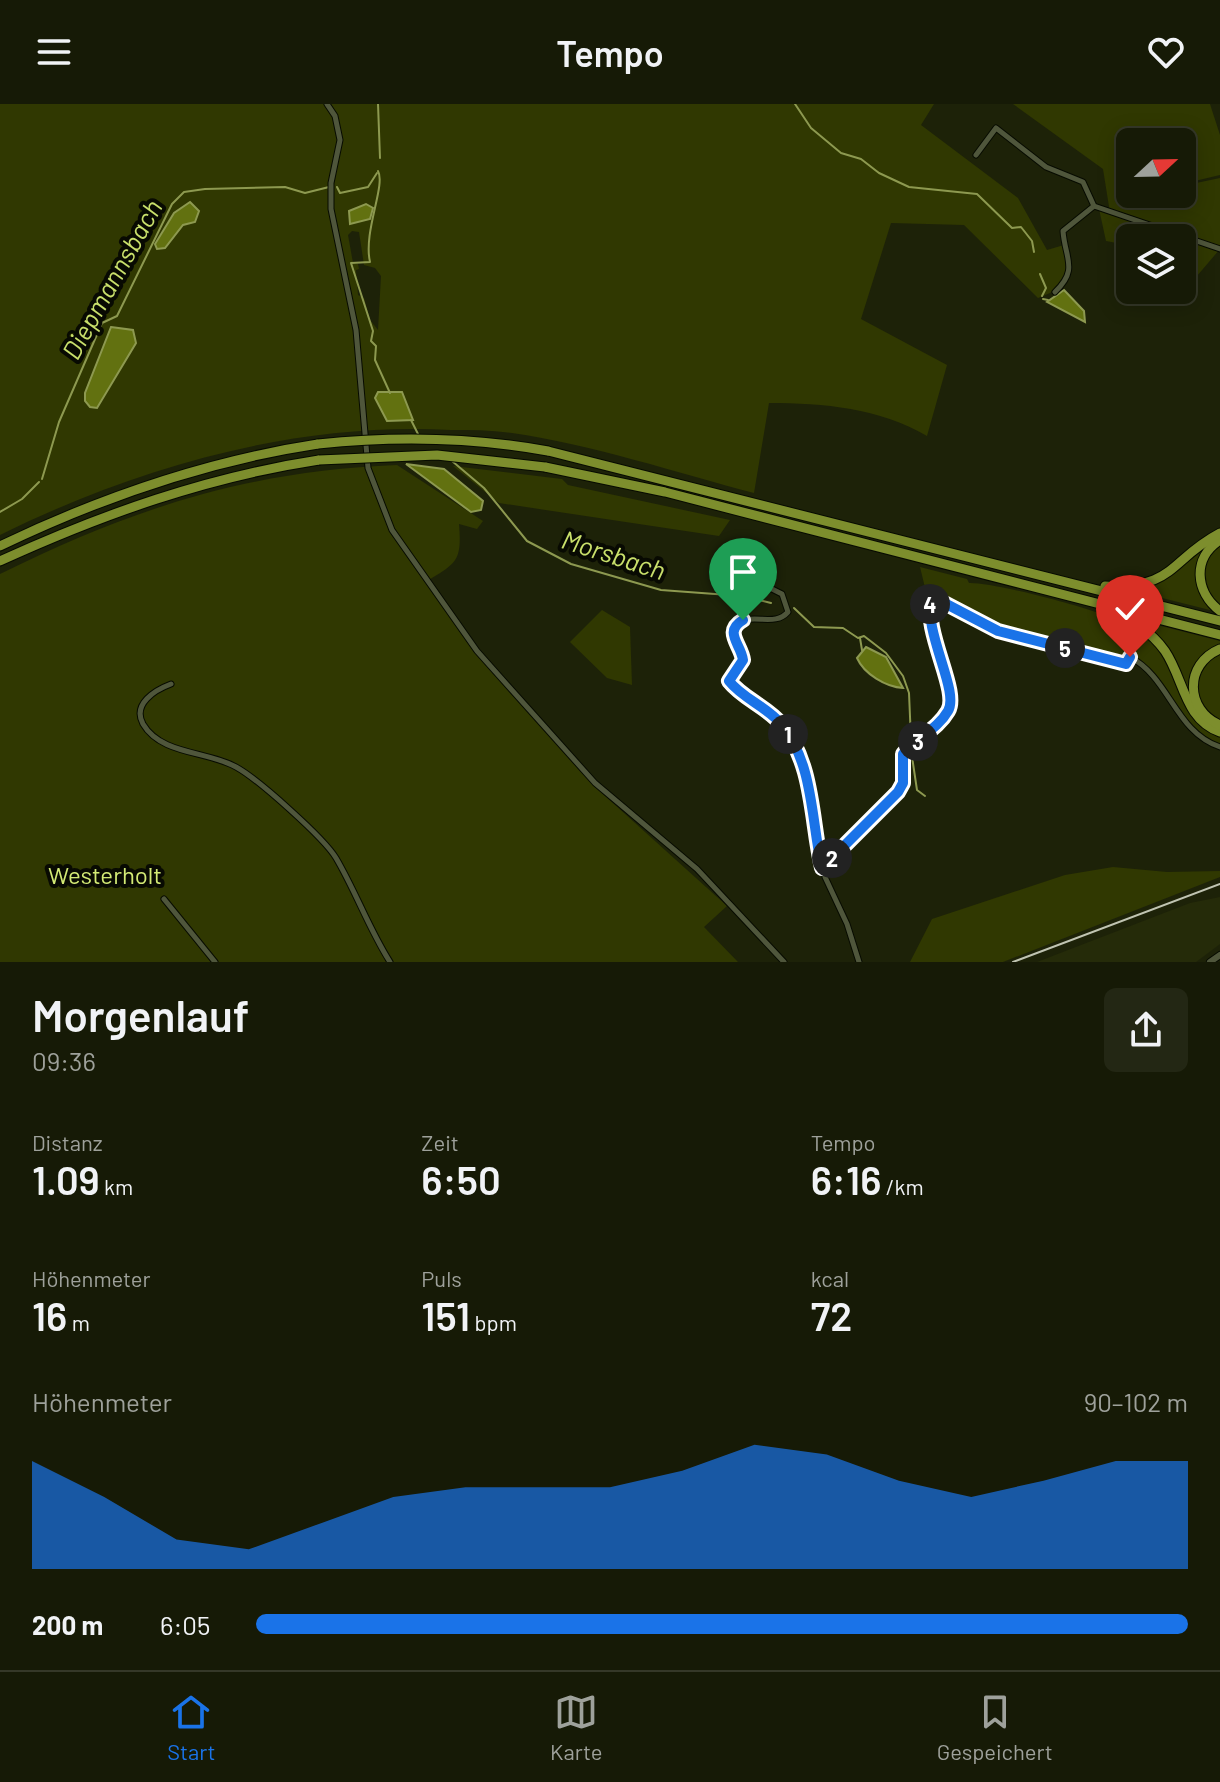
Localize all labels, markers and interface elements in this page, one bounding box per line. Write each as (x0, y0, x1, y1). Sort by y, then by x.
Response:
icon: menu (32, 30, 76, 74)
icon: heart (1144, 30, 1188, 74)
text: Tempo (556, 31, 664, 74)
north arrow (1116, 128, 1196, 208)
map controls (1116, 128, 1196, 304)
water label: Diepmannsbach (54, 194, 168, 364)
button: layers (1116, 224, 1196, 304)
water label: Morsbach (558, 523, 670, 585)
pin (709, 538, 777, 620)
icon: arrive (721, 550, 765, 594)
pin (1096, 575, 1164, 657)
pin: 4 (910, 584, 950, 624)
icon: check (1108, 587, 1152, 631)
text: 4 (923, 591, 937, 617)
pin: 5 (1045, 628, 1085, 668)
text: 5 (1059, 635, 1071, 661)
pin: 1 (768, 714, 808, 754)
text: 1 (784, 721, 792, 747)
pin: 3 (898, 721, 938, 761)
text: 3 (912, 728, 924, 754)
pin: 2 (812, 838, 852, 878)
text: 2 (826, 845, 838, 871)
park label: Westerholt (48, 860, 162, 889)
text: Morgenlauf (32, 988, 249, 1041)
button: share (1104, 988, 1188, 1072)
text: 09:36 (32, 1045, 96, 1076)
text: Distanz (32, 1129, 103, 1155)
text: Zeit (421, 1129, 459, 1155)
text: Tempo (811, 1129, 876, 1155)
text: 1.09 (32, 1155, 100, 1203)
text: 6:50 (421, 1155, 501, 1203)
text: 6:16 (811, 1155, 881, 1203)
text: km (100, 1173, 133, 1199)
text: /km (881, 1173, 924, 1199)
text: Höhenmeter (32, 1265, 151, 1291)
text: Puls (421, 1265, 462, 1291)
text: kcal (811, 1265, 849, 1291)
text: 16 (32, 1291, 67, 1339)
text: 151 (421, 1291, 470, 1339)
text: 72 (811, 1291, 852, 1339)
text: m (67, 1309, 90, 1335)
text: bpm (470, 1309, 517, 1335)
text: Höhenmeter (32, 1386, 172, 1417)
text: 90–102 m (1084, 1386, 1188, 1417)
text: 200 m (32, 1609, 103, 1640)
text: 6:05 (160, 1609, 210, 1640)
tab: Start (167, 1690, 216, 1764)
tab: Karte (550, 1690, 602, 1764)
tab: Gespeichert (937, 1690, 1053, 1764)

